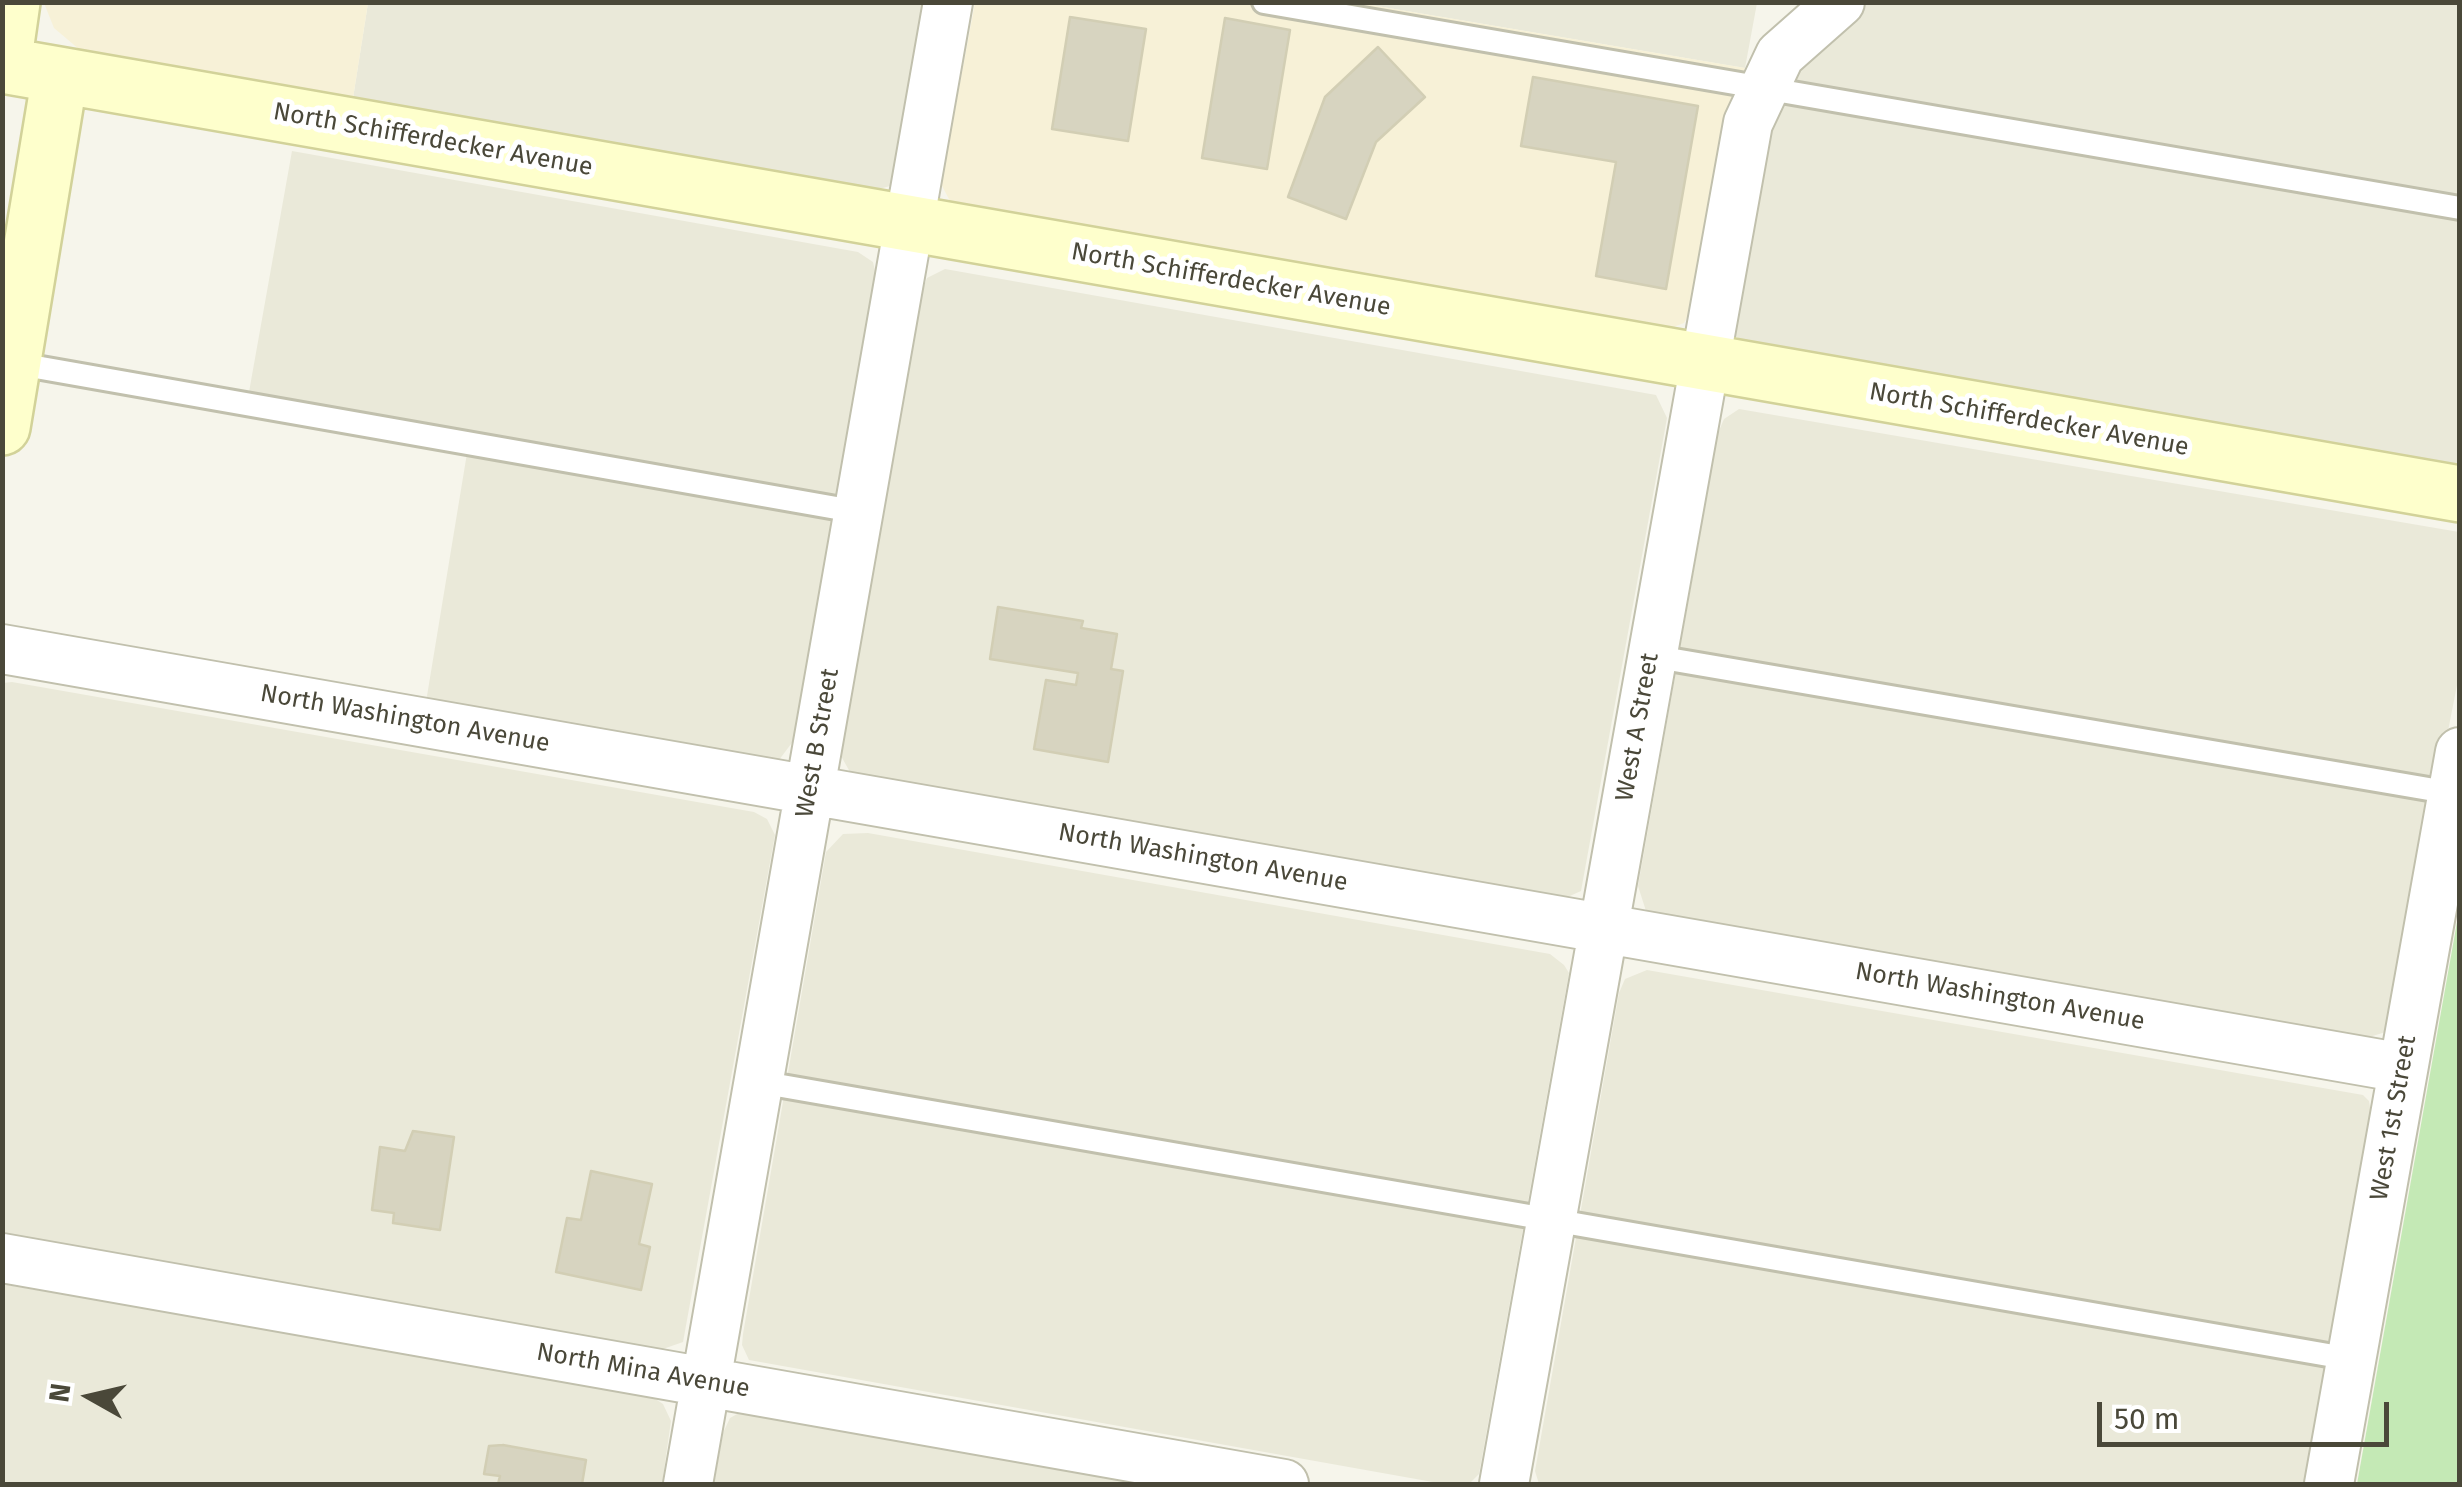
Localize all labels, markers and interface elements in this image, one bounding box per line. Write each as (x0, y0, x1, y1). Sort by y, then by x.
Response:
street label: North Schifferdecker Avenue (271, 97, 595, 183)
street label: North Schifferdecker Avenue (1069, 237, 1393, 323)
street label: North Schifferdecker Avenue (1867, 377, 2191, 463)
street label: West A Street (1610, 650, 1666, 804)
street label: West B Street (790, 666, 846, 820)
street label: North Washington Avenue (258, 679, 552, 759)
street label: North Washington Avenue (1056, 818, 1350, 898)
street label: North Washington Avenue (1853, 957, 2147, 1037)
street label: West 1st Street (2365, 1033, 2423, 1203)
street label: North Mina Avenue (534, 1337, 752, 1405)
north arrow (40, 1347, 140, 1447)
text: N (42, 1381, 77, 1404)
scale bar (2102, 1382, 2394, 1444)
text: 50 m (2114, 1401, 2179, 1437)

